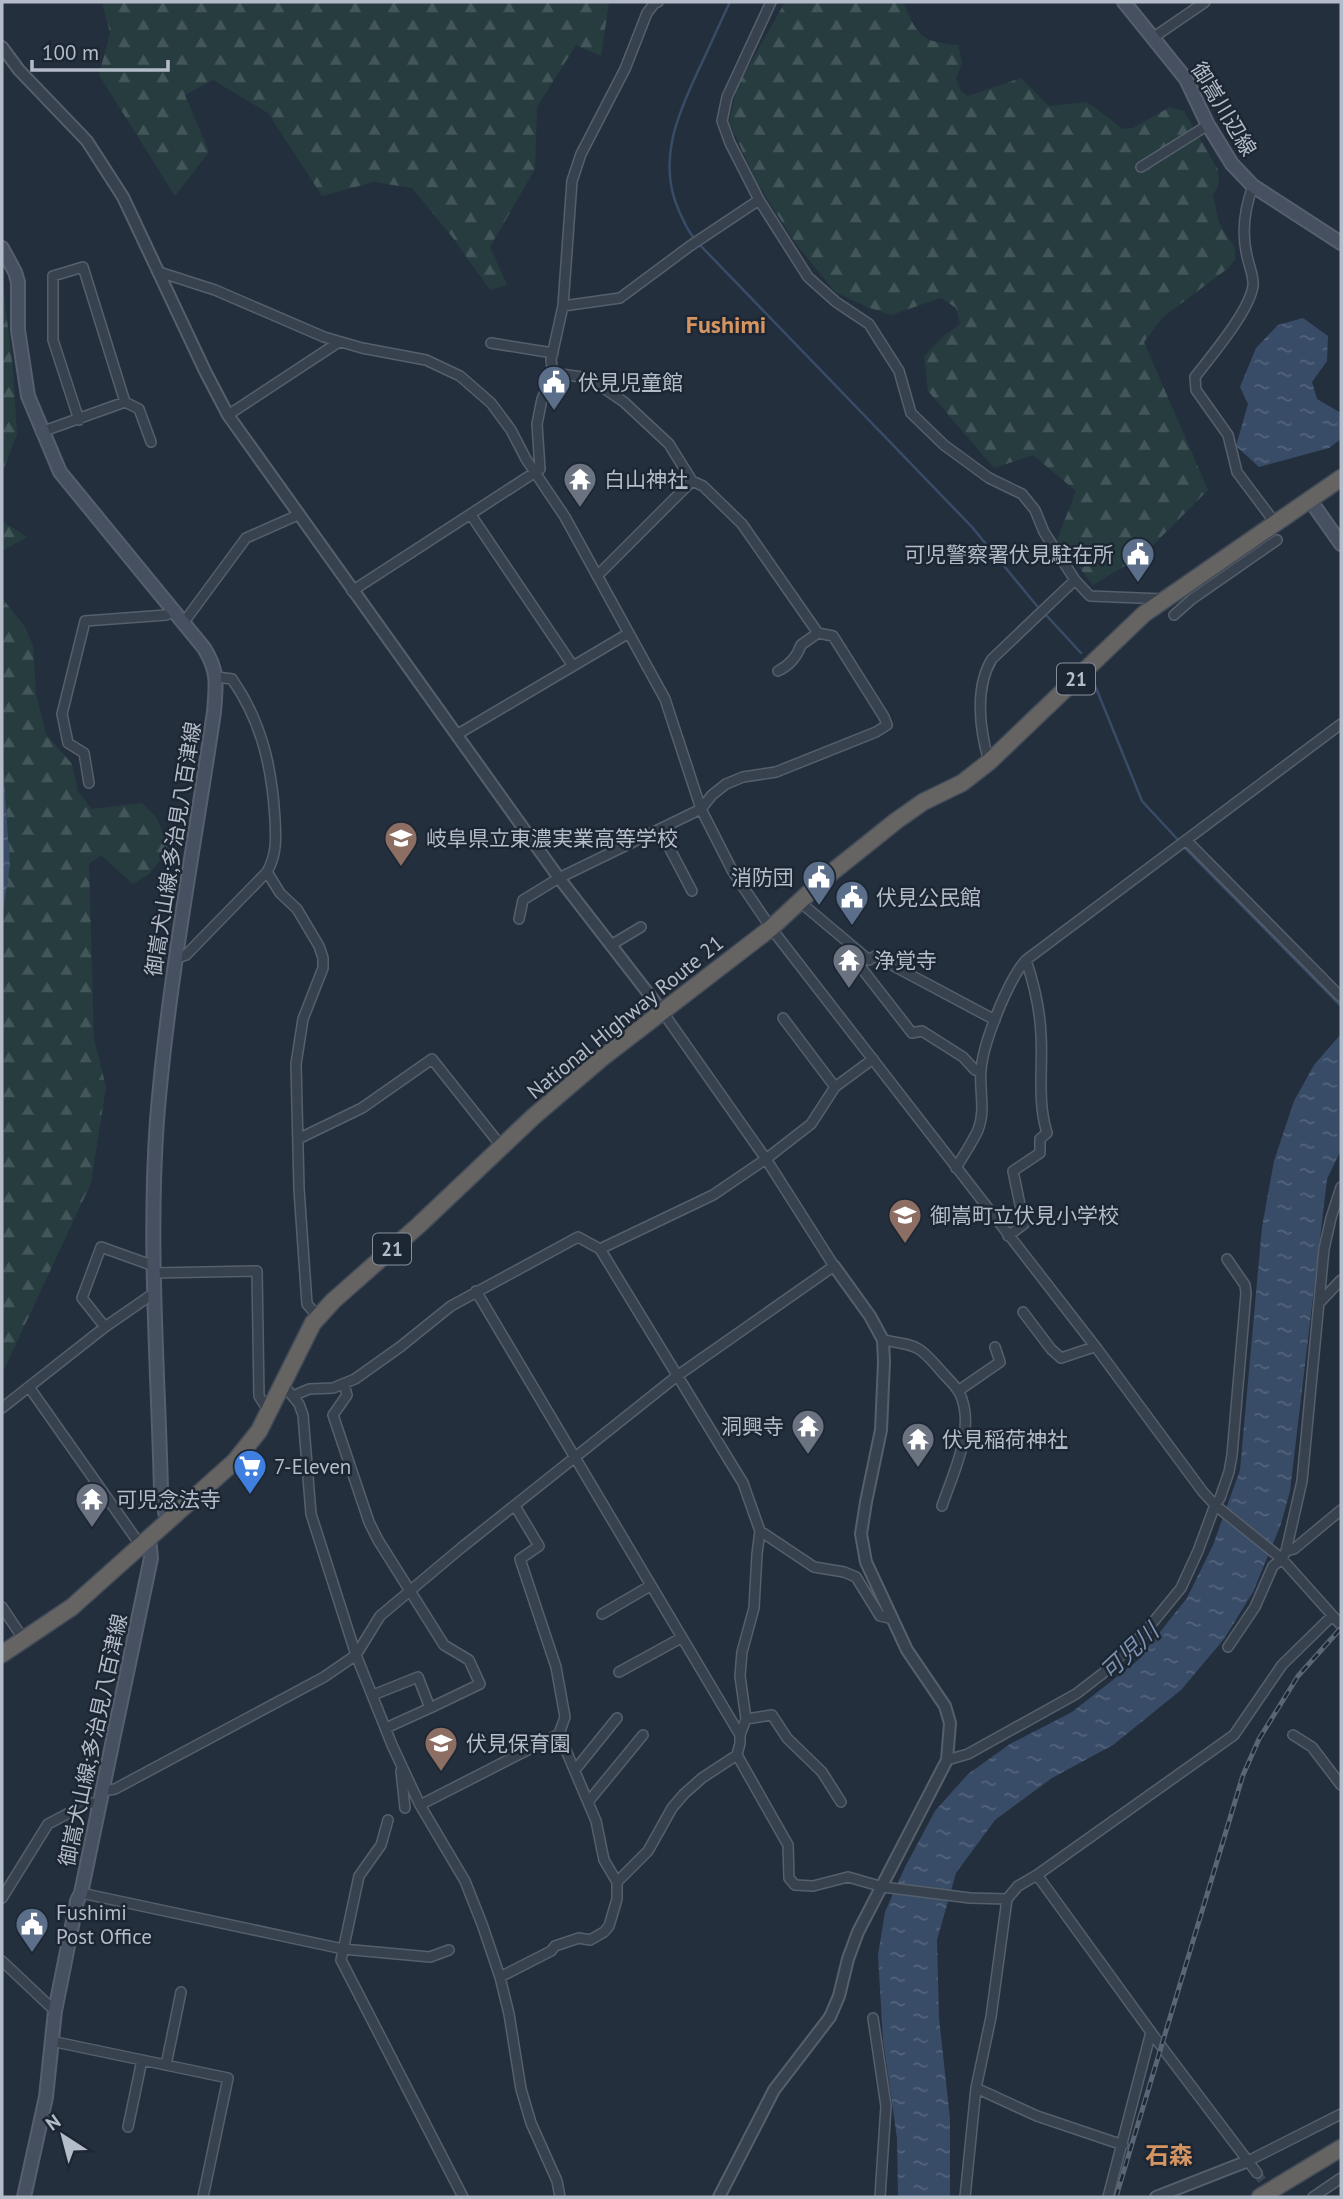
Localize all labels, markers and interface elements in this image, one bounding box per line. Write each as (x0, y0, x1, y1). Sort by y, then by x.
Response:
scale bar (32, 28, 168, 72)
text: 100 m (42, 39, 99, 66)
street label: 御嵩川辺線 (1185, 57, 1263, 161)
district label: Fushimi (686, 309, 766, 340)
public building icon: 伏見児童館 (535, 363, 573, 412)
place label: 伏見児童館 (578, 369, 683, 396)
temple icon: 白山神社 (561, 460, 599, 509)
place label: 白山神社 (604, 466, 688, 493)
public building icon: 可児警察署伏見駐在所 (1119, 535, 1157, 584)
place label: 可児警察署伏見駐在所 (904, 541, 1114, 568)
road number: 21 (1057, 664, 1095, 694)
street label: 御嵩犬山線;多治見八百津線 (140, 720, 206, 978)
school or university icon: 岐阜県立東濃実業高等学校 (382, 819, 420, 868)
place label: 岐阜県立東濃実業高等学校 (426, 825, 678, 852)
public building icon: 消防団 (800, 858, 838, 907)
place label: 消防団 (731, 864, 794, 891)
public building icon: 伏見公民館 (833, 878, 871, 927)
place label: 伏見公民館 (876, 884, 981, 911)
street label: National Highway Route 21 (521, 929, 729, 1105)
temple icon: 浄覚寺 (830, 941, 868, 990)
place label: 浄覚寺 (874, 947, 937, 974)
school or university icon: 御嵩町立伏見小学校 (886, 1196, 924, 1245)
place label: 御嵩町立伏見小学校 (930, 1202, 1119, 1229)
road number: 21 (373, 1233, 411, 1264)
temple icon: 洞興寺 (789, 1407, 827, 1456)
place label: 洞興寺 (721, 1413, 784, 1440)
temple icon: 伏見稲荷神社 (899, 1420, 937, 1469)
place label: 伏見稲荷神社 (942, 1426, 1068, 1453)
supermarket icon: 7-Eleven (231, 1447, 269, 1496)
place label: 7-Eleven (274, 1453, 351, 1480)
temple icon: 可児念法寺 (73, 1480, 111, 1529)
place label: 可児念法寺 (116, 1486, 221, 1513)
street label: 御嵩犬山線;多治見八百津線 (53, 1611, 133, 1869)
water label: 可児川 (1094, 1615, 1166, 1685)
school or university icon: 伏見保育園 (422, 1724, 460, 1773)
place label: 伏見保育園 (466, 1730, 571, 1757)
place label: Fushimi Post Office (56, 1899, 152, 1950)
public building icon: Fushimi Post Office (13, 1905, 51, 1954)
north arrow (28, 2101, 98, 2171)
text: N (41, 2109, 65, 2136)
district label: 石森 (1145, 2140, 1193, 2171)

